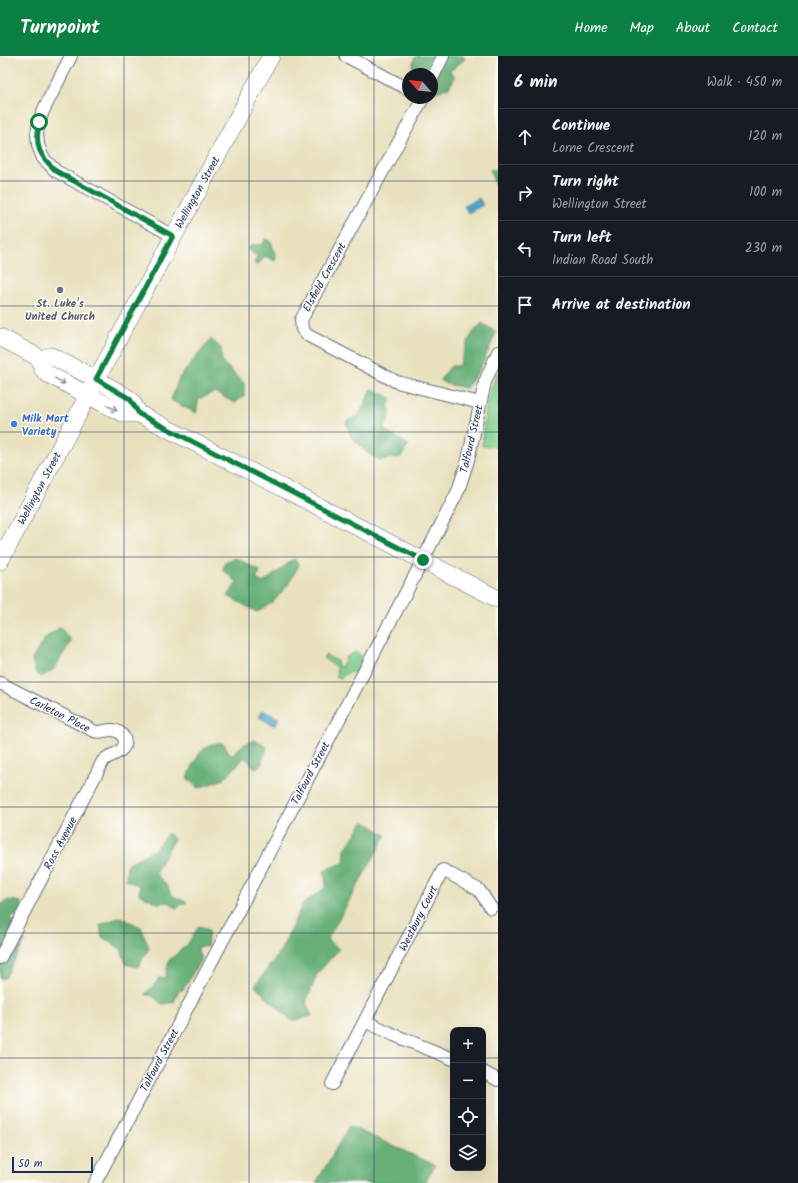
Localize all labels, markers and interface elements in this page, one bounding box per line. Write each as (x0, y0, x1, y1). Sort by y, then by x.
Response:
text: Turnpoint (20, 13, 100, 43)
text: Home (574, 17, 608, 39)
text: Map (630, 17, 654, 39)
text: About (676, 17, 710, 39)
text: Contact (732, 17, 778, 39)
north arrow (402, 68, 438, 104)
text: 6 min (514, 69, 558, 96)
text: Walk · 450 m (707, 72, 782, 93)
route start (30, 113, 48, 131)
text: Continue (552, 114, 610, 138)
icon: ahead (514, 126, 536, 148)
text: 120 m (748, 126, 782, 147)
text: Lorne Crescent (552, 138, 634, 159)
street label: Wellington Street (171, 152, 226, 232)
text: Turn right (552, 170, 619, 194)
icon: right (514, 182, 536, 204)
text: 100 m (749, 182, 782, 203)
text: Wellington Street (552, 194, 647, 215)
text: Turn left (552, 226, 612, 250)
icon: left (514, 238, 536, 260)
text: 230 m (745, 238, 782, 259)
street label: Elsfield Crescent (298, 239, 352, 316)
text: Indian Road South (552, 250, 653, 271)
marker: St. Luke's United Church (55, 285, 65, 295)
text: Arrive at destination (552, 293, 691, 317)
icon: arrive (514, 294, 536, 316)
place label: St. Luke's United Church (25, 295, 95, 326)
one-way arrow (54, 377, 66, 385)
street label: Talfourd Street (455, 403, 489, 475)
one-way arrow (106, 405, 118, 413)
place label: Milk Mart Variety (22, 410, 70, 441)
marker: Milk Mart Variety (9, 419, 19, 429)
street label: Wellington Street (13, 448, 67, 528)
route end (414, 551, 432, 569)
street label: Carleton Place (26, 692, 93, 738)
street label: Talfourd Street (287, 738, 336, 808)
street label: Ross Avenue (39, 814, 82, 873)
street label: Westbury Court (395, 882, 443, 954)
street label: Talfourd Street (136, 1025, 185, 1095)
map controls (450, 1027, 486, 1171)
button: + (450, 1027, 486, 1063)
button: − (450, 1063, 486, 1099)
button: locate (450, 1099, 486, 1135)
button: layers (450, 1135, 486, 1171)
scale bar (12, 1155, 93, 1174)
text: 50 m (18, 1155, 43, 1173)

